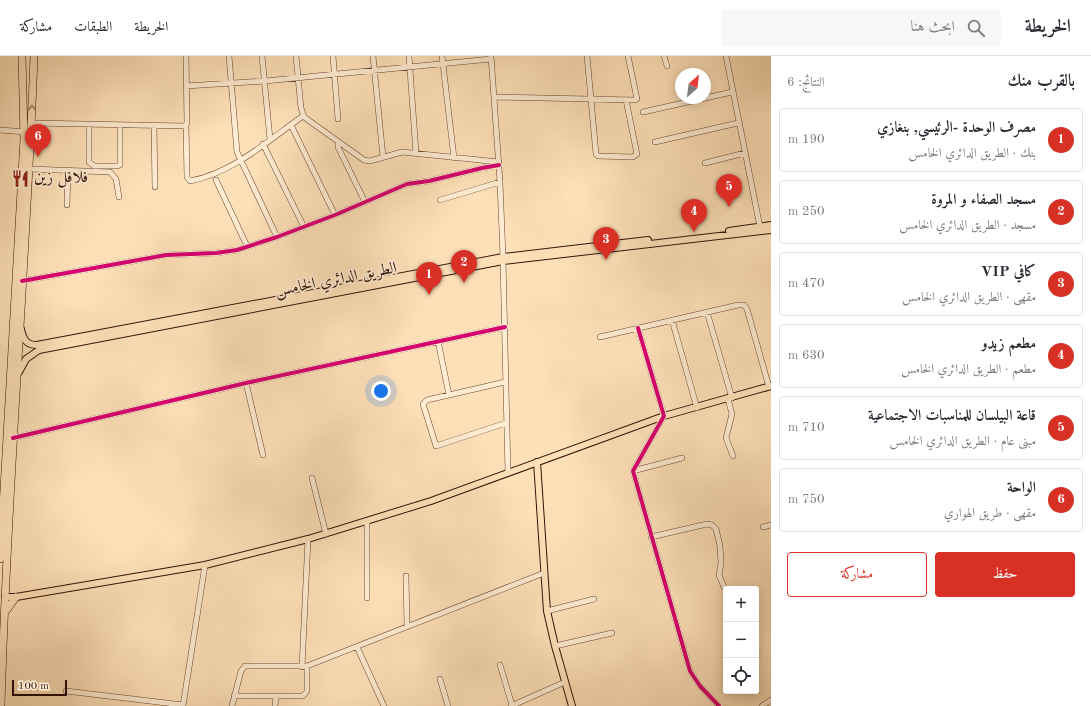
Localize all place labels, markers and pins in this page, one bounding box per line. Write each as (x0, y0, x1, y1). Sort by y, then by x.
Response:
pin: 6 (25, 124, 51, 157)
restaurant icon: فلافل زين (11, 168, 31, 188)
place label: فلافل زين (34, 170, 88, 188)
pin: 5 (716, 174, 742, 207)
pin: 4 (681, 199, 707, 232)
pin: 3 (593, 227, 619, 260)
pin: 2 (451, 250, 477, 283)
pin: 1 (416, 262, 442, 295)

